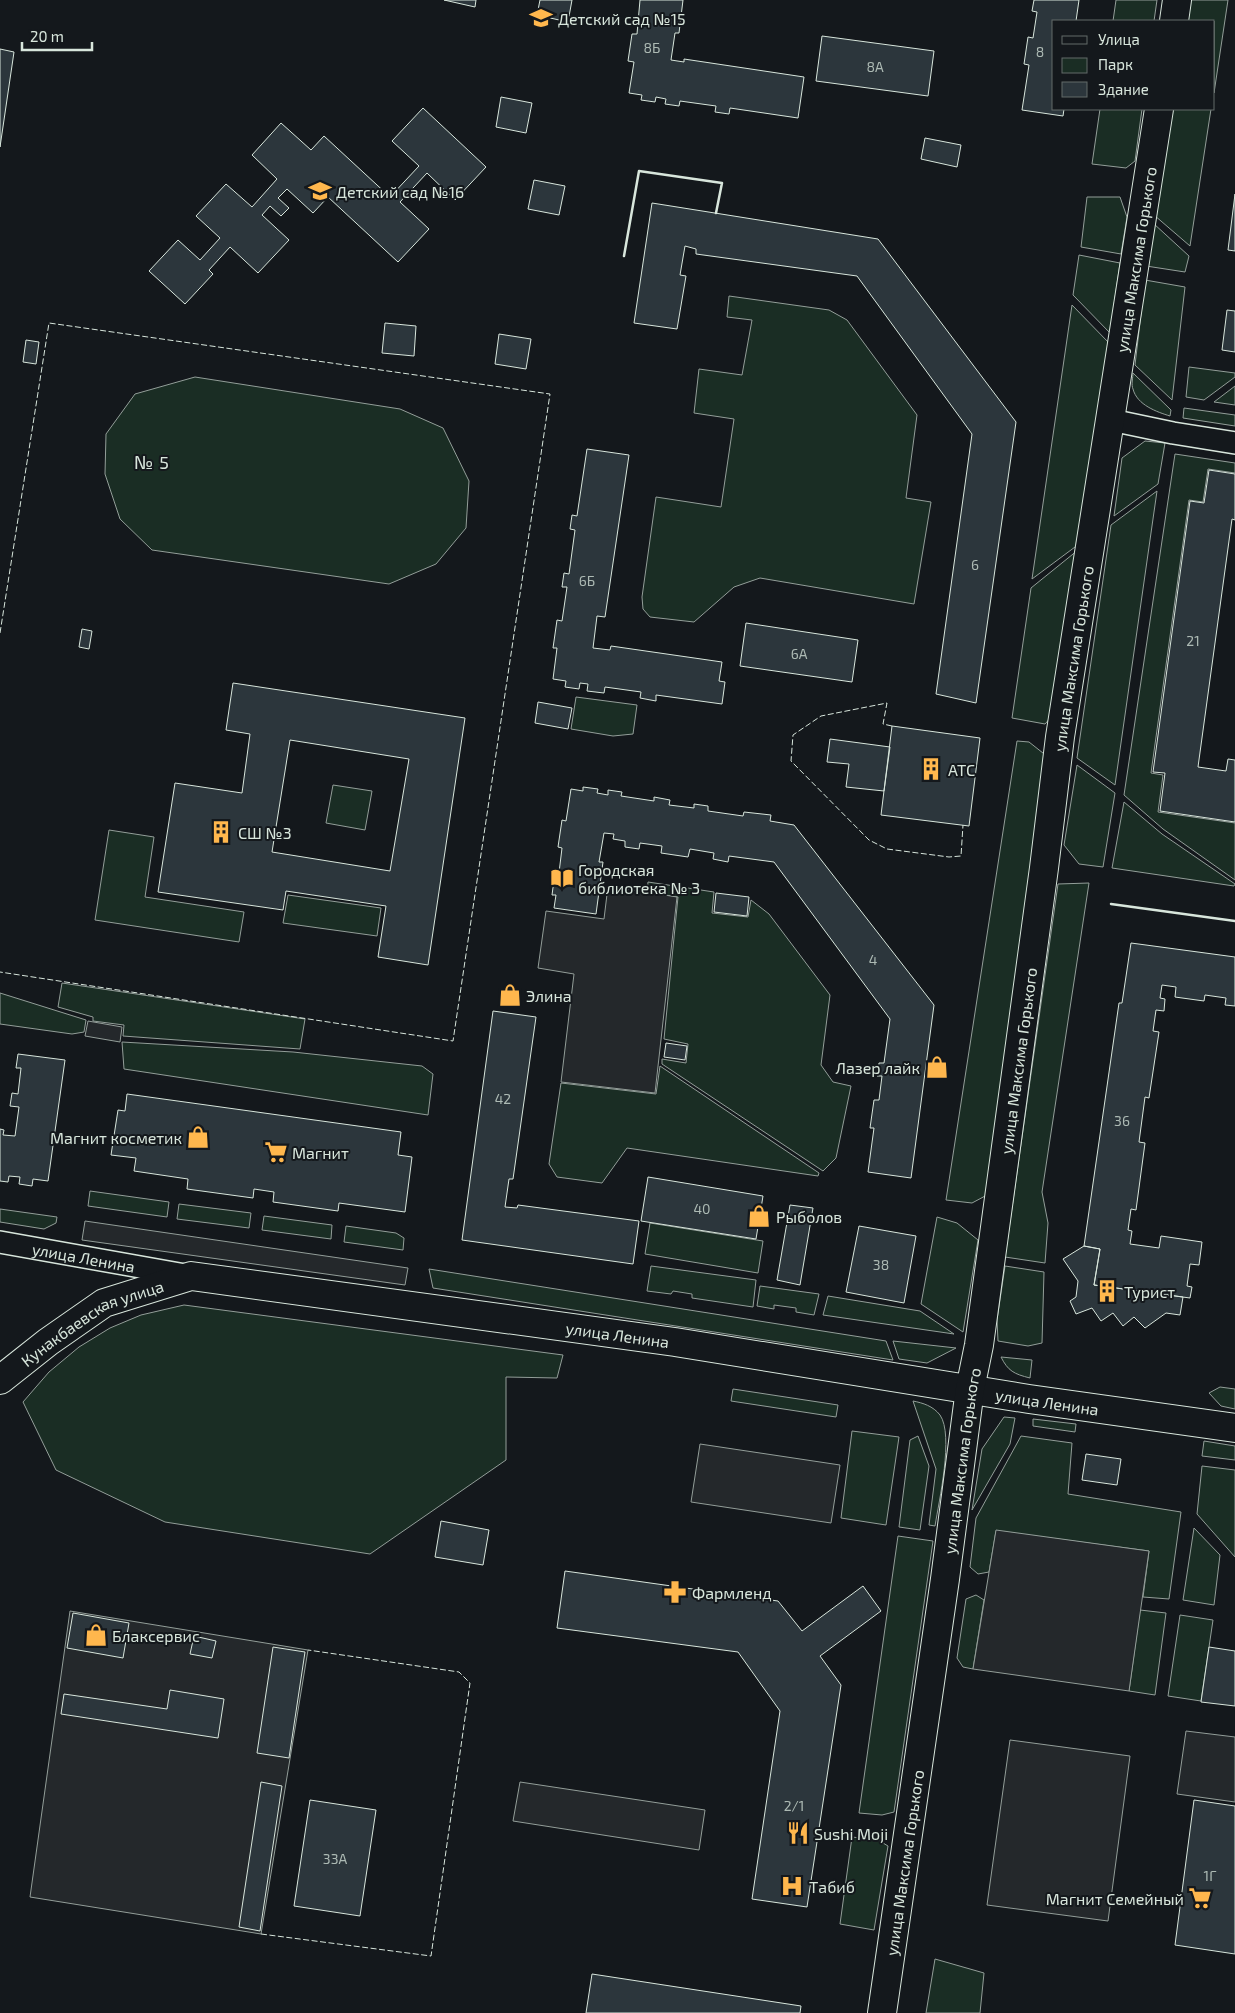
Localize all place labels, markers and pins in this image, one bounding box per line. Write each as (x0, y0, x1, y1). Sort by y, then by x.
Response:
school or university icon: Детский сад №15 (528, 5, 554, 31)
place label: Детский сад №15 (558, 9, 686, 28)
school or university icon: Детский сад №16 (307, 178, 333, 204)
place label: Детский сад №16 (336, 182, 464, 201)
building icon: АТС (918, 756, 944, 782)
place label: АТС (948, 760, 975, 779)
building icon: СШ №3 (208, 819, 234, 845)
place label: СШ №3 (238, 823, 292, 842)
place label: Городская библиотека № 3 (578, 860, 700, 897)
library icon: Городская библиотека № 3 (549, 865, 575, 891)
shop icon: Элина (497, 982, 523, 1008)
place label: Элина (526, 986, 572, 1005)
shop icon: Лазер лайк (924, 1054, 950, 1080)
place label: Лазер лайк (836, 1058, 920, 1077)
shop icon: Магнит косметик (185, 1124, 211, 1150)
place label: Магнит косметик (50, 1128, 182, 1147)
supermarket icon: Магнит (263, 1139, 289, 1165)
place label: Магнит (292, 1143, 349, 1162)
shop icon: Рыболов (746, 1203, 772, 1229)
place label: Рыболов (776, 1207, 842, 1226)
building icon: Турист (1094, 1278, 1120, 1304)
place label: Турист (1124, 1282, 1175, 1302)
pharmacy icon: Фармленд (662, 1579, 688, 1605)
place label: Фармленд (692, 1583, 772, 1602)
shop icon: Блаксервис (83, 1622, 109, 1648)
place label: Блаксервис (112, 1626, 200, 1645)
restaurant icon: Sushi Moji (785, 1820, 811, 1846)
place label: Sushi Moji (814, 1824, 888, 1844)
hospital icon: Табиб (779, 1873, 805, 1899)
place label: Табиб (809, 1877, 855, 1896)
supermarket icon: Магнит Семейный (1187, 1885, 1213, 1911)
place label: Магнит Семейный (1046, 1889, 1184, 1908)

